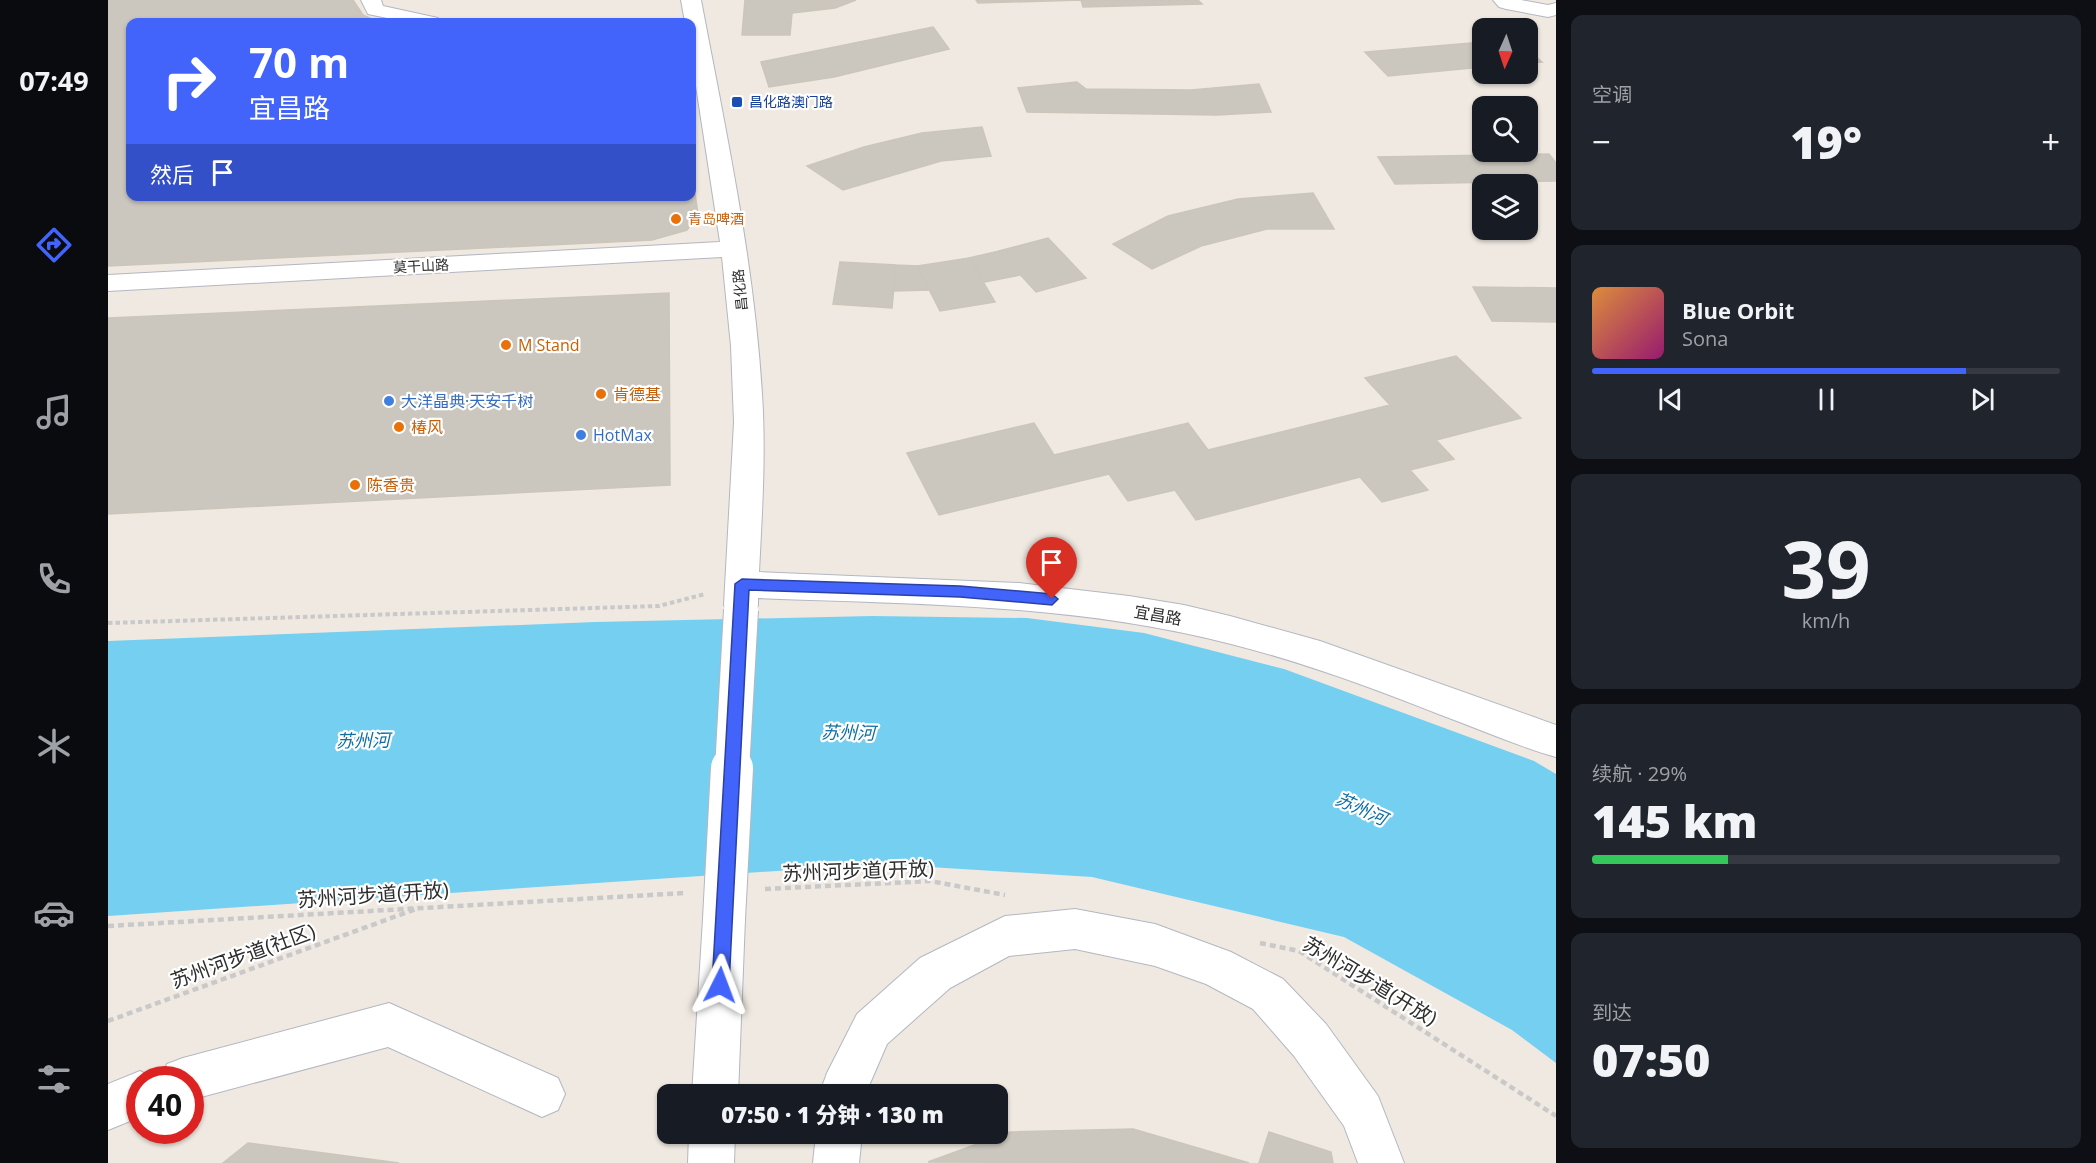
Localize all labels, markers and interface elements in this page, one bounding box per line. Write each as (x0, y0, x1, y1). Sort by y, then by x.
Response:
north arrow (1472, 18, 1538, 84)
map controls (1472, 18, 1538, 240)
text: 70 m (249, 33, 349, 90)
icon: right (150, 42, 228, 120)
text: 07:49 (19, 62, 89, 99)
text: 空调 (1592, 81, 1632, 108)
text: 宜昌路 (249, 89, 330, 126)
place label: 昌化路澳门路 (749, 92, 833, 111)
marker: 昌化路澳门路 (730, 95, 744, 109)
button: search (1472, 96, 1538, 162)
text: 19° (1790, 111, 1862, 172)
text: − (1592, 119, 1611, 164)
text: + (2041, 119, 2060, 164)
icon: arrive (206, 156, 239, 189)
text: 然后 (150, 159, 194, 189)
button: layers (1472, 174, 1538, 240)
place label: 青岛啤酒 (688, 209, 744, 228)
marker: 青岛啤酒 (669, 212, 683, 226)
icon: directions (33, 224, 75, 266)
street label: 莫干山路 (393, 255, 449, 276)
street label: 昌化路 (728, 268, 751, 312)
text: Blue Orbit (1682, 295, 1794, 325)
text: Sona (1682, 325, 1728, 352)
place label: M Stand (518, 334, 580, 356)
marker: M Stand (499, 338, 513, 352)
place label: 肯德基 (613, 383, 661, 405)
icon: previous (1654, 383, 1687, 416)
icon: pause (1810, 383, 1843, 416)
icon: next (1966, 383, 1999, 416)
marker: 肯德基 (594, 387, 608, 401)
place label: 大洋晶典·天安千树 (401, 390, 533, 412)
icon: music (33, 391, 75, 433)
marker: 大洋晶典·天安千树 (382, 394, 396, 408)
place label: 椿风 (411, 416, 443, 438)
marker: 椿风 (392, 420, 406, 434)
place label: HotMax (593, 424, 652, 446)
marker: HotMax (574, 428, 588, 442)
place label: 陈香贵 (367, 474, 415, 496)
marker: 陈香贵 (348, 478, 362, 492)
text: 39 (1781, 515, 1871, 621)
pin (1026, 537, 1077, 599)
icon: arrive (1035, 546, 1068, 579)
icon: phone (33, 558, 75, 600)
street label: 宜昌路 (1132, 600, 1184, 630)
text: km/h (1802, 607, 1850, 634)
water label: 苏州河 (821, 720, 878, 745)
icon: climate (33, 725, 75, 767)
water label: 苏州河 (336, 727, 393, 752)
text: 续航 · 29% (1592, 760, 1687, 787)
water label: 苏州河 (1332, 786, 1394, 831)
text: 145 km (1592, 790, 1757, 851)
street label: 苏州河步道(开放) (782, 854, 934, 887)
street label: 苏州河步道(开放) (296, 876, 450, 913)
icon: car (33, 892, 75, 934)
street label: 苏州河步道(社区) (167, 917, 319, 994)
street label: 苏州河步道(开放) (1298, 930, 1442, 1031)
position arrow (688, 953, 752, 1017)
text: 到达 (1592, 999, 1632, 1026)
text: 07:50 (1592, 1029, 1710, 1090)
icon: filters (33, 1058, 75, 1100)
speed limit sign: 40 (126, 1066, 204, 1144)
text: 07:50 · 1 分钟 · 130 m (721, 1099, 944, 1129)

